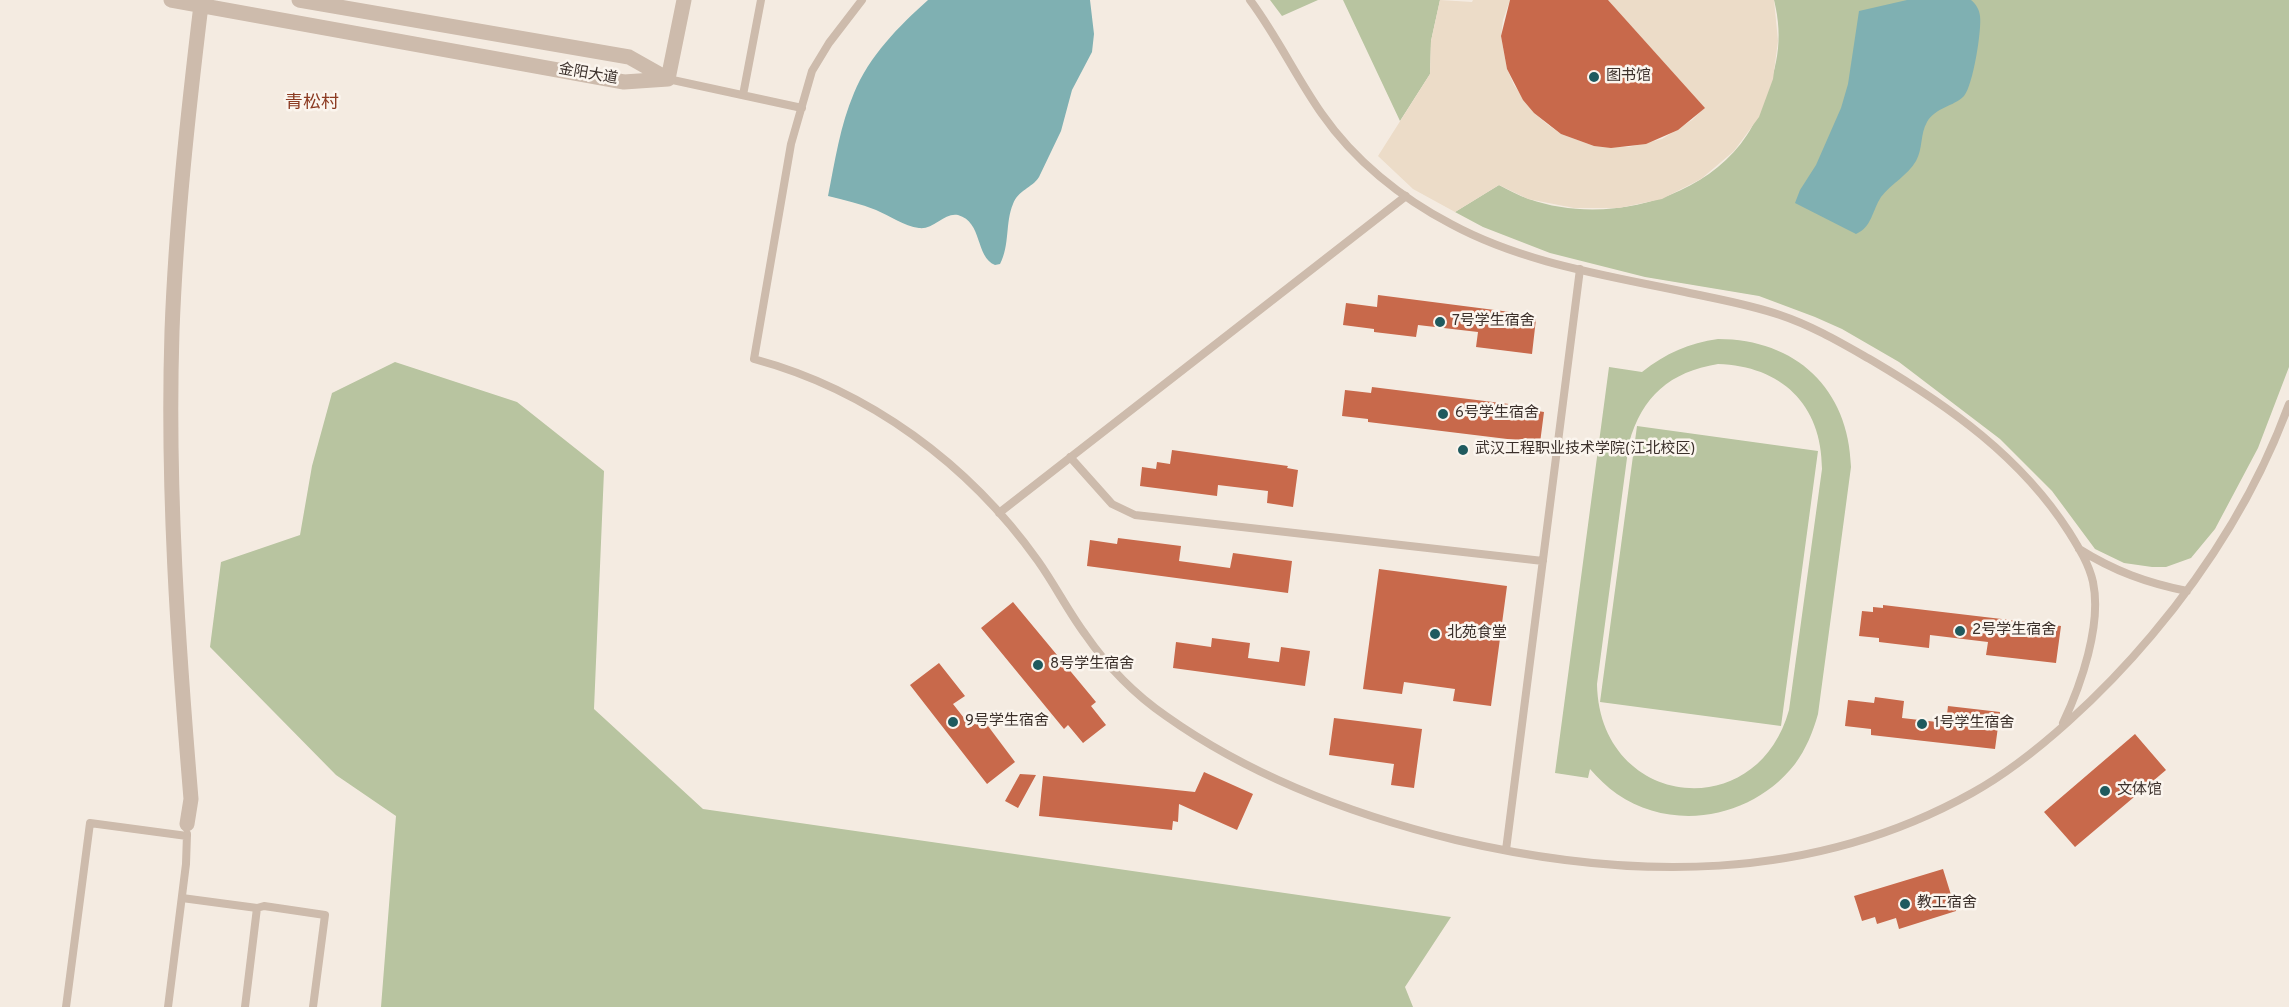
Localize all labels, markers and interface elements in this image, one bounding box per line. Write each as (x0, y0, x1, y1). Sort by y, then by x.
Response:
street label: 金阳大道 (557, 61, 619, 89)
place label: 图书馆 (1606, 68, 1651, 86)
marker: 图书馆 (1587, 70, 1601, 84)
district label: 青松村 (285, 93, 339, 115)
place label: 7号学生宿舍 (1452, 313, 1535, 331)
marker: 7号学生宿舍 (1433, 315, 1447, 329)
place label: 6号学生宿舍 (1455, 405, 1539, 423)
marker: 6号学生宿舍 (1436, 407, 1450, 421)
place label: 武汉工程职业技术学院(江北校区) (1475, 441, 1695, 459)
marker: 武汉工程职业技术学院(江北校区) (1456, 443, 1470, 457)
place label: 2号学生宿舍 (1972, 622, 2056, 640)
marker: 2号学生宿舍 (1953, 624, 1967, 638)
place label: 北苑食堂 (1447, 625, 1507, 643)
marker: 北苑食堂 (1428, 627, 1442, 641)
place label: 8号学生宿舍 (1050, 656, 1134, 674)
marker: 8号学生宿舍 (1031, 658, 1045, 672)
place label: 9号学生宿舍 (965, 713, 1049, 731)
marker: 9号学生宿舍 (946, 715, 960, 729)
place label: 1号学生宿舍 (1934, 715, 2015, 733)
marker: 1号学生宿舍 (1915, 717, 1929, 731)
place label: 文体馆 (2117, 782, 2162, 800)
marker: 文体馆 (2098, 784, 2112, 798)
place label: 教工宿舍 (1917, 895, 1977, 913)
marker: 教工宿舍 (1898, 897, 1912, 911)

